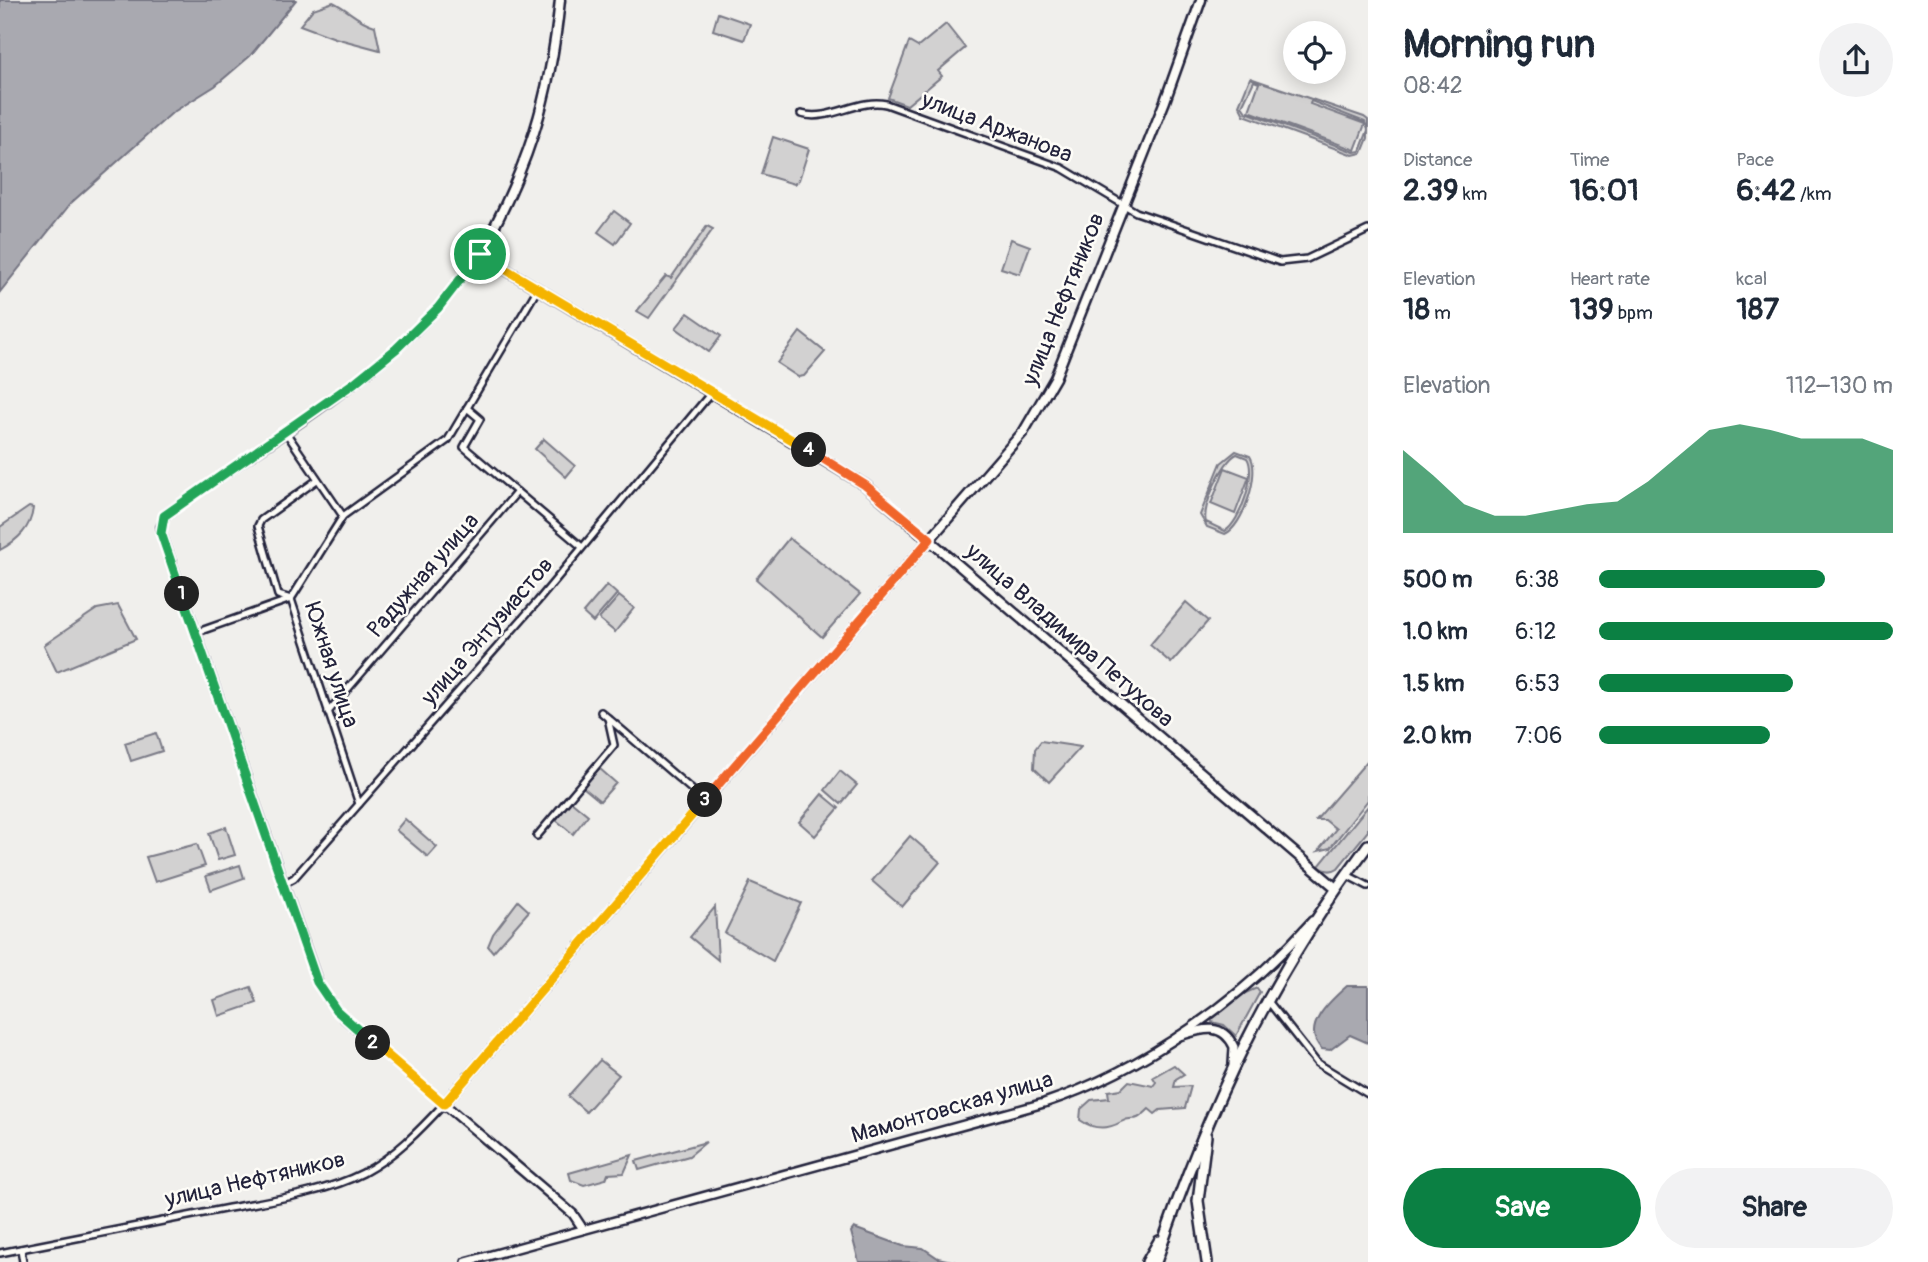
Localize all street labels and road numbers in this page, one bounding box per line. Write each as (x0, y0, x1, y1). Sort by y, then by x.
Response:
street label: улица Аржанова (917, 85, 1077, 169)
street label: улица Нефтяников (1015, 208, 1111, 391)
street label: Радужная улица (361, 507, 485, 643)
street label: улица Владимира Петухова (959, 536, 1180, 733)
street label: улица Энтузиастов (414, 551, 559, 712)
street label: Южная улица (298, 599, 366, 731)
street label: Мамонтовская улица (848, 1064, 1056, 1150)
street label: улица Нефтяников (161, 1144, 348, 1214)

